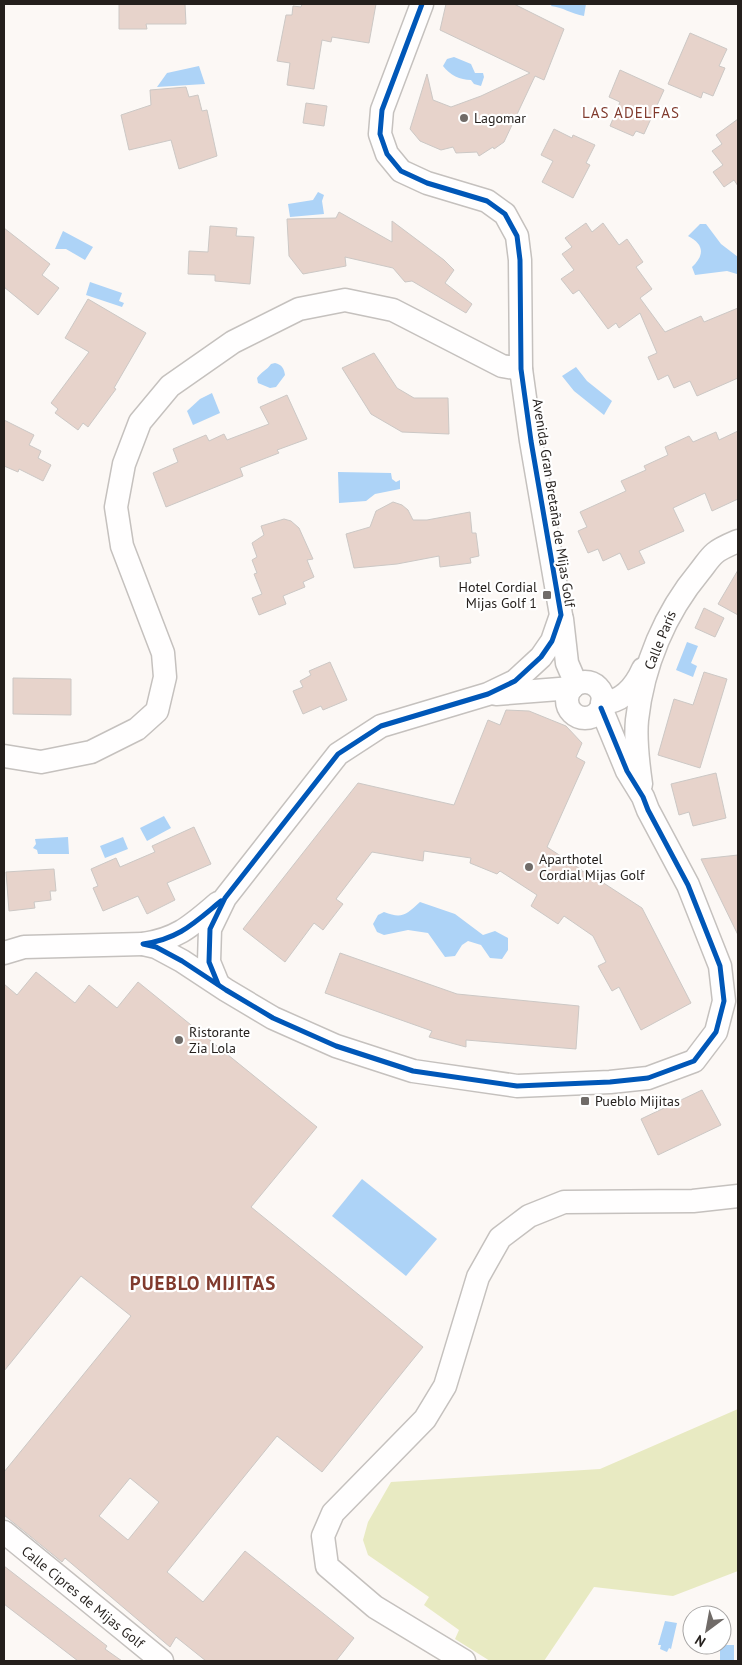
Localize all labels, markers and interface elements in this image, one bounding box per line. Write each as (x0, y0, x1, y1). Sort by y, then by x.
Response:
district label: LAS ADELFAS (582, 103, 680, 122)
place label: Lagomar (474, 109, 526, 127)
marker: Lagomar (458, 112, 470, 124)
street label: Avenida Gran Bretaña de Mijas Golf (529, 397, 579, 609)
place label: Hotel Cordial Mijas Golf 1 (458, 578, 537, 612)
marker: Hotel Cordial Mijas Golf 1 (541, 589, 553, 601)
street label: Calle París (640, 608, 680, 672)
place label: Aparthotel Cordial Mijas Golf (539, 850, 645, 884)
marker: Aparthotel Cordial Mijas Golf (523, 861, 535, 873)
place label: Ristorante Zia Lola (189, 1023, 250, 1057)
marker: Ristorante Zia Lola (173, 1034, 185, 1046)
place label: Pueblo Mijitas (595, 1092, 680, 1110)
marker: Pueblo Mijitas (579, 1095, 591, 1107)
district label: PUEBLO MIJITAS (130, 1271, 276, 1295)
street label: Calle Cipres de Mijas Golf (18, 1542, 148, 1652)
north arrow (682, 1605, 732, 1655)
text: N (691, 1631, 709, 1651)

